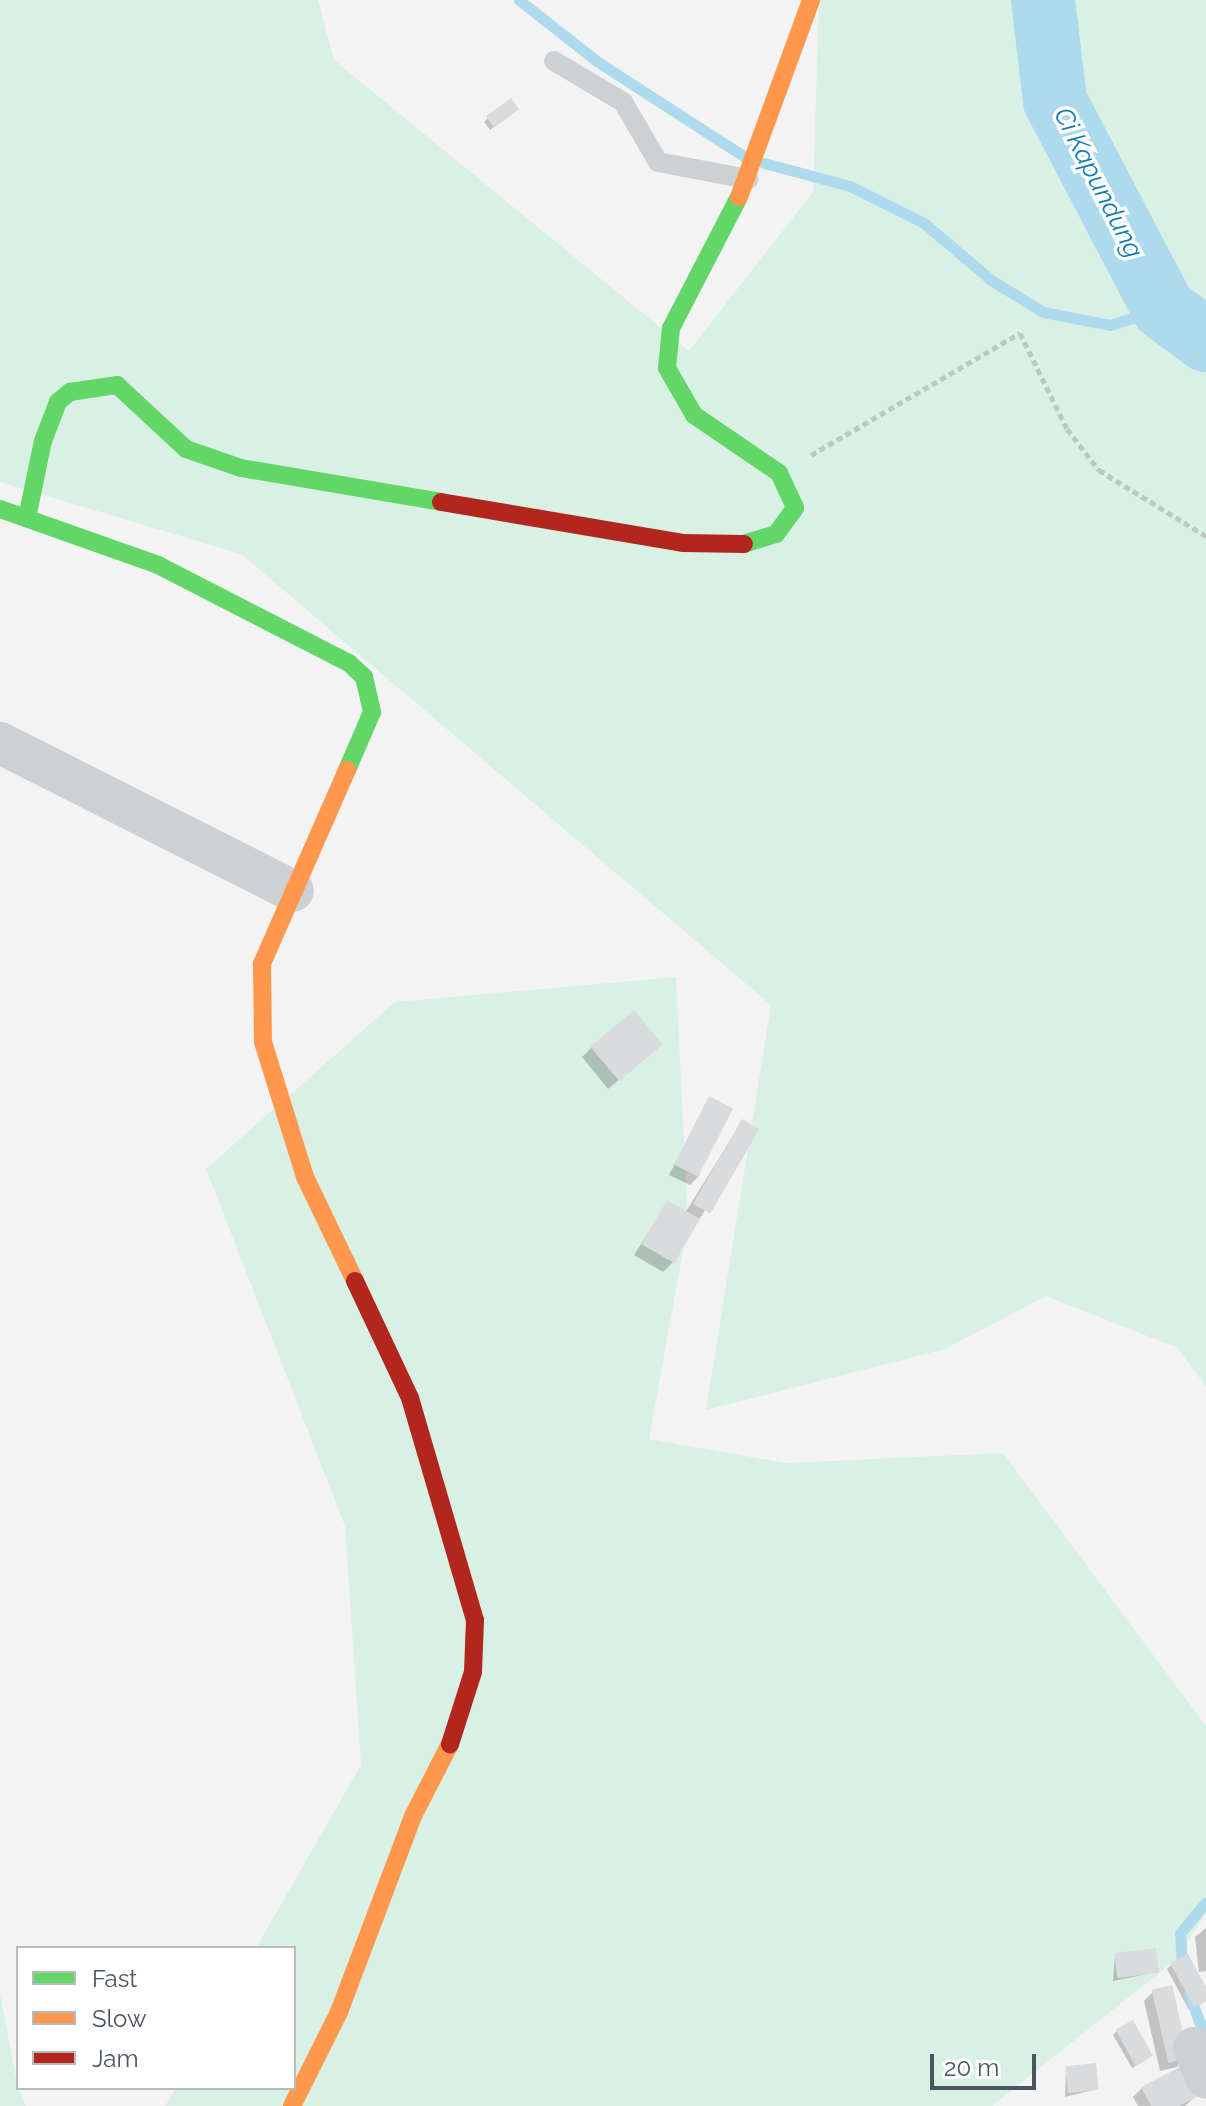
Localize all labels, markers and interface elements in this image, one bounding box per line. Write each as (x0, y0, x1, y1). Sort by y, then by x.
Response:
water label: Ci Kapundung (1047, 103, 1149, 263)
legend (16, 1946, 296, 2090)
text: Fast (92, 1964, 137, 1993)
text: Slow (92, 2004, 146, 2033)
scale bar (934, 2038, 1040, 2088)
text: Jam (92, 2044, 138, 2073)
text: 20 m (944, 2053, 999, 2082)

